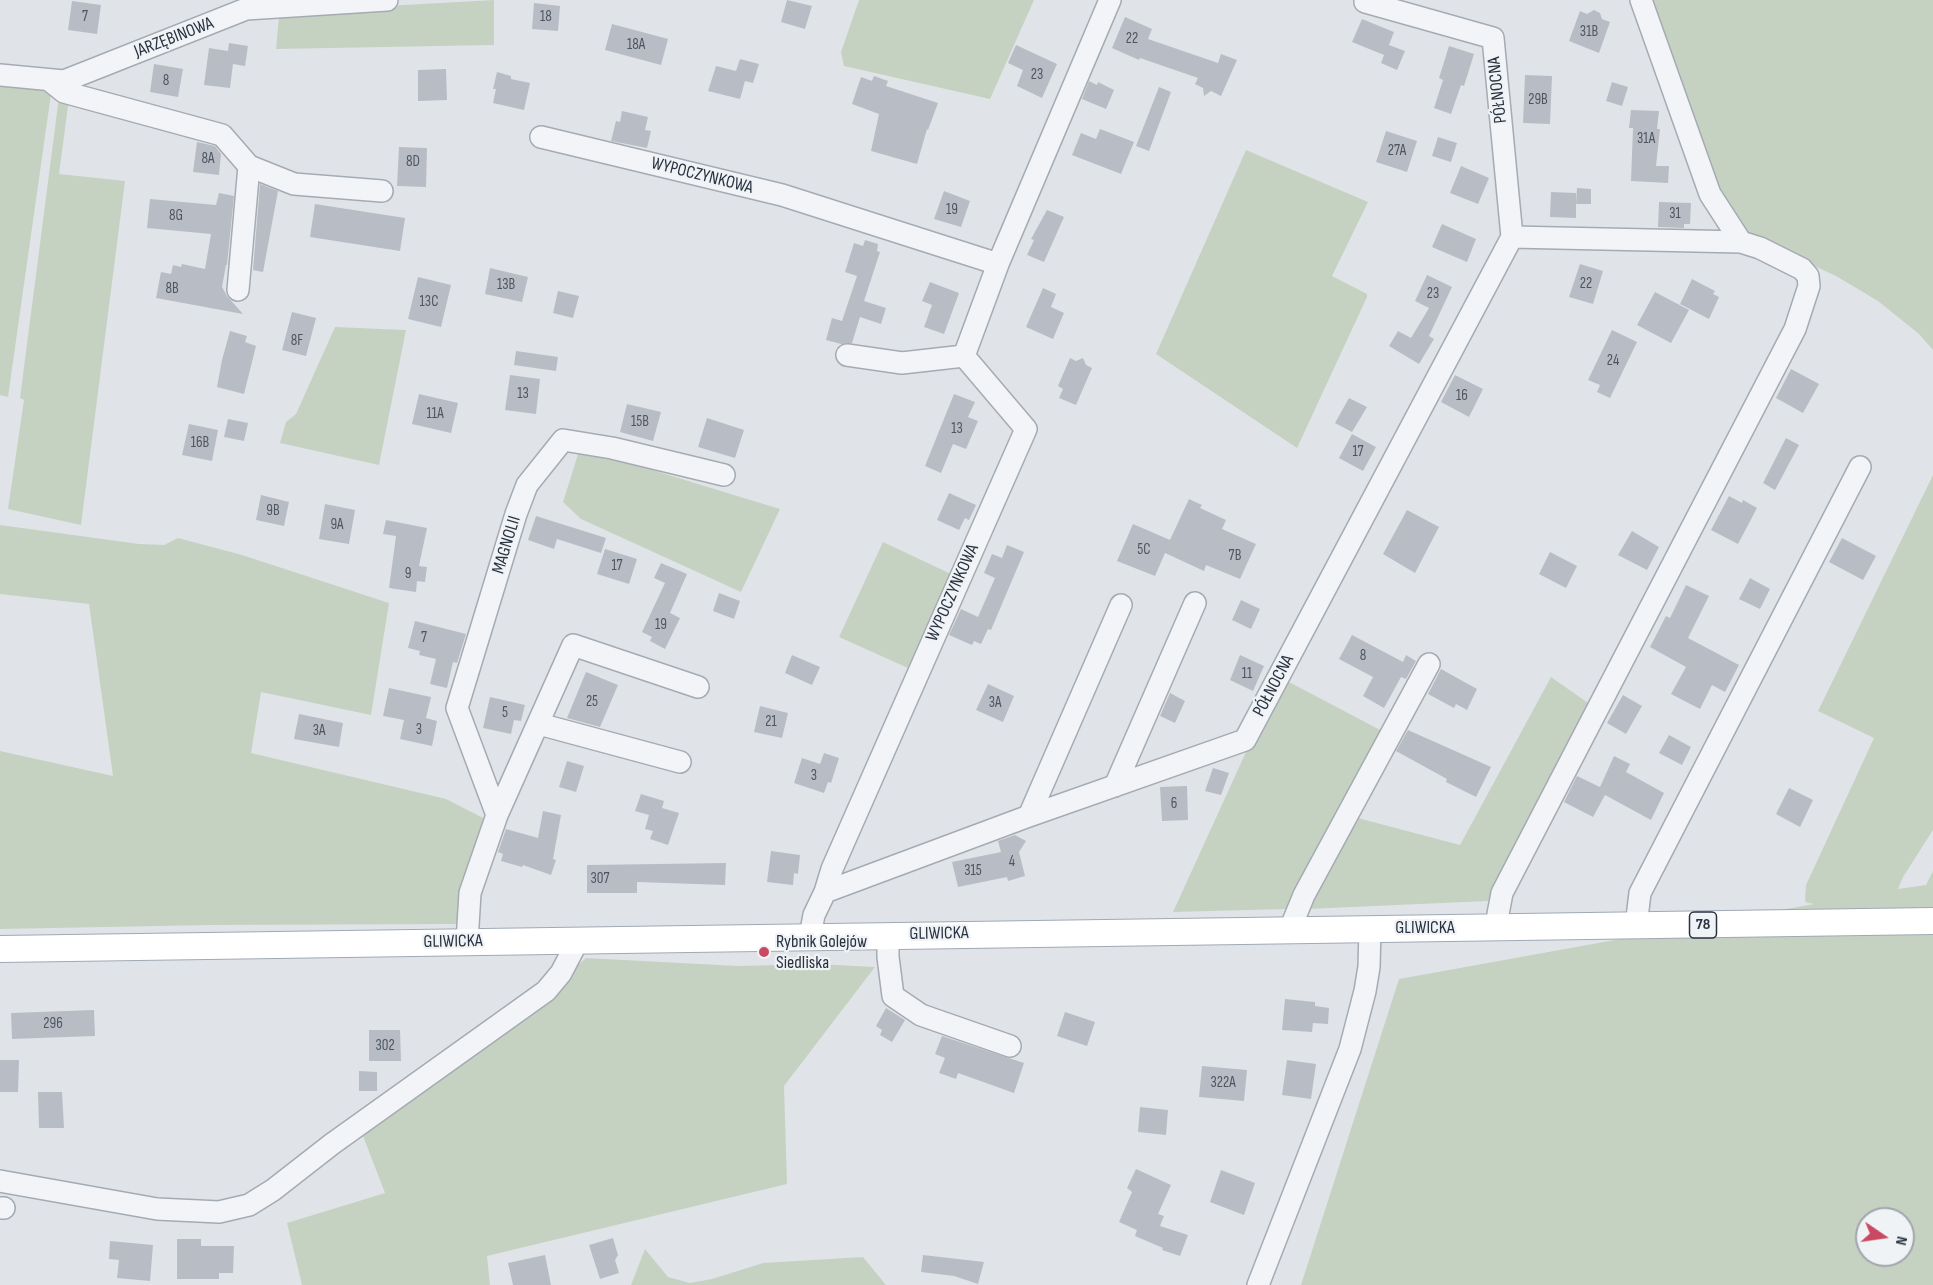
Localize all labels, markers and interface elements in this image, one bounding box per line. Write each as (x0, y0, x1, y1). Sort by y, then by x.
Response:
house number: 7 (82, 8, 88, 26)
house number: 18 (540, 8, 552, 26)
street label: JARZĘBINOWA (131, 13, 217, 63)
house number: 31B (1580, 23, 1598, 41)
house number: 22 (1126, 30, 1138, 48)
house number: 18A (627, 36, 645, 54)
street label: PÓŁNOCNA (1484, 56, 1512, 124)
house number: 23 (1031, 66, 1043, 84)
house number: 8 (163, 72, 169, 90)
house number: 29B (1528, 91, 1548, 109)
house number: 31A (1637, 130, 1655, 148)
house number: 27A (1388, 142, 1406, 160)
house number: 8A (202, 150, 214, 168)
house number: 8D (406, 153, 420, 171)
street label: WYPOCZYNKOWA (649, 153, 755, 199)
house number: 19 (946, 201, 958, 219)
house number: 31 (1669, 205, 1681, 223)
house number: 8G (169, 207, 183, 225)
house number: 22 (1580, 275, 1592, 293)
house number: 13B (497, 276, 515, 294)
house number: 8B (165, 280, 179, 298)
house number: 23 (1427, 285, 1439, 303)
house number: 13C (420, 293, 438, 311)
house number: 8F (291, 332, 303, 350)
house number: 24 (1607, 352, 1619, 370)
house number: 13 (517, 385, 529, 403)
house number: 16 (1456, 387, 1468, 405)
house number: 11A (426, 405, 444, 423)
house number: 15B (631, 413, 649, 431)
house number: 13 (951, 420, 963, 438)
house number: 16B (191, 434, 209, 452)
house number: 17 (1352, 443, 1364, 461)
house number: 9B (266, 502, 280, 520)
street label: MAGNOLII (488, 514, 526, 576)
house number: 9A (330, 516, 344, 534)
street label: WYPOCZYNKOWA (922, 541, 984, 645)
house number: 5C (1137, 541, 1151, 559)
house number: 7B (1229, 547, 1241, 565)
house number: 17 (611, 557, 623, 575)
house number: 9 (405, 565, 411, 583)
house number: 19 (655, 616, 667, 634)
house number: 7 (421, 629, 427, 647)
house number: 8 (1360, 647, 1366, 665)
street label: PÓŁNOCNA (1249, 651, 1299, 721)
house number: 11 (1242, 665, 1252, 683)
house number: 25 (586, 693, 598, 711)
house number: 3A (989, 694, 1001, 712)
house number: 5 (502, 704, 508, 722)
house number: 21 (765, 713, 777, 731)
house number: 3 (416, 721, 422, 739)
house number: 3A (313, 722, 325, 740)
house number: 3 (811, 767, 817, 785)
house number: 6 (1171, 795, 1177, 813)
house number: 4 (1009, 853, 1015, 871)
house number: 315 (964, 862, 982, 880)
house number: 307 (591, 870, 609, 888)
road number: 78 (1690, 912, 1716, 938)
street label: GLIWICKA (1395, 917, 1455, 939)
street label: GLIWICKA (909, 923, 969, 945)
street label: GLIWICKA (423, 931, 483, 953)
place label: Rybnik Golejów Siedliska (776, 931, 867, 974)
marker: Rybnik Golejów Siedliska (757, 945, 771, 959)
house number: 296 (43, 1015, 63, 1033)
house number: 302 (375, 1037, 395, 1055)
house number: 322A (1210, 1074, 1236, 1092)
north arrow (1855, 1207, 1915, 1267)
text: N (1891, 1234, 1911, 1247)

